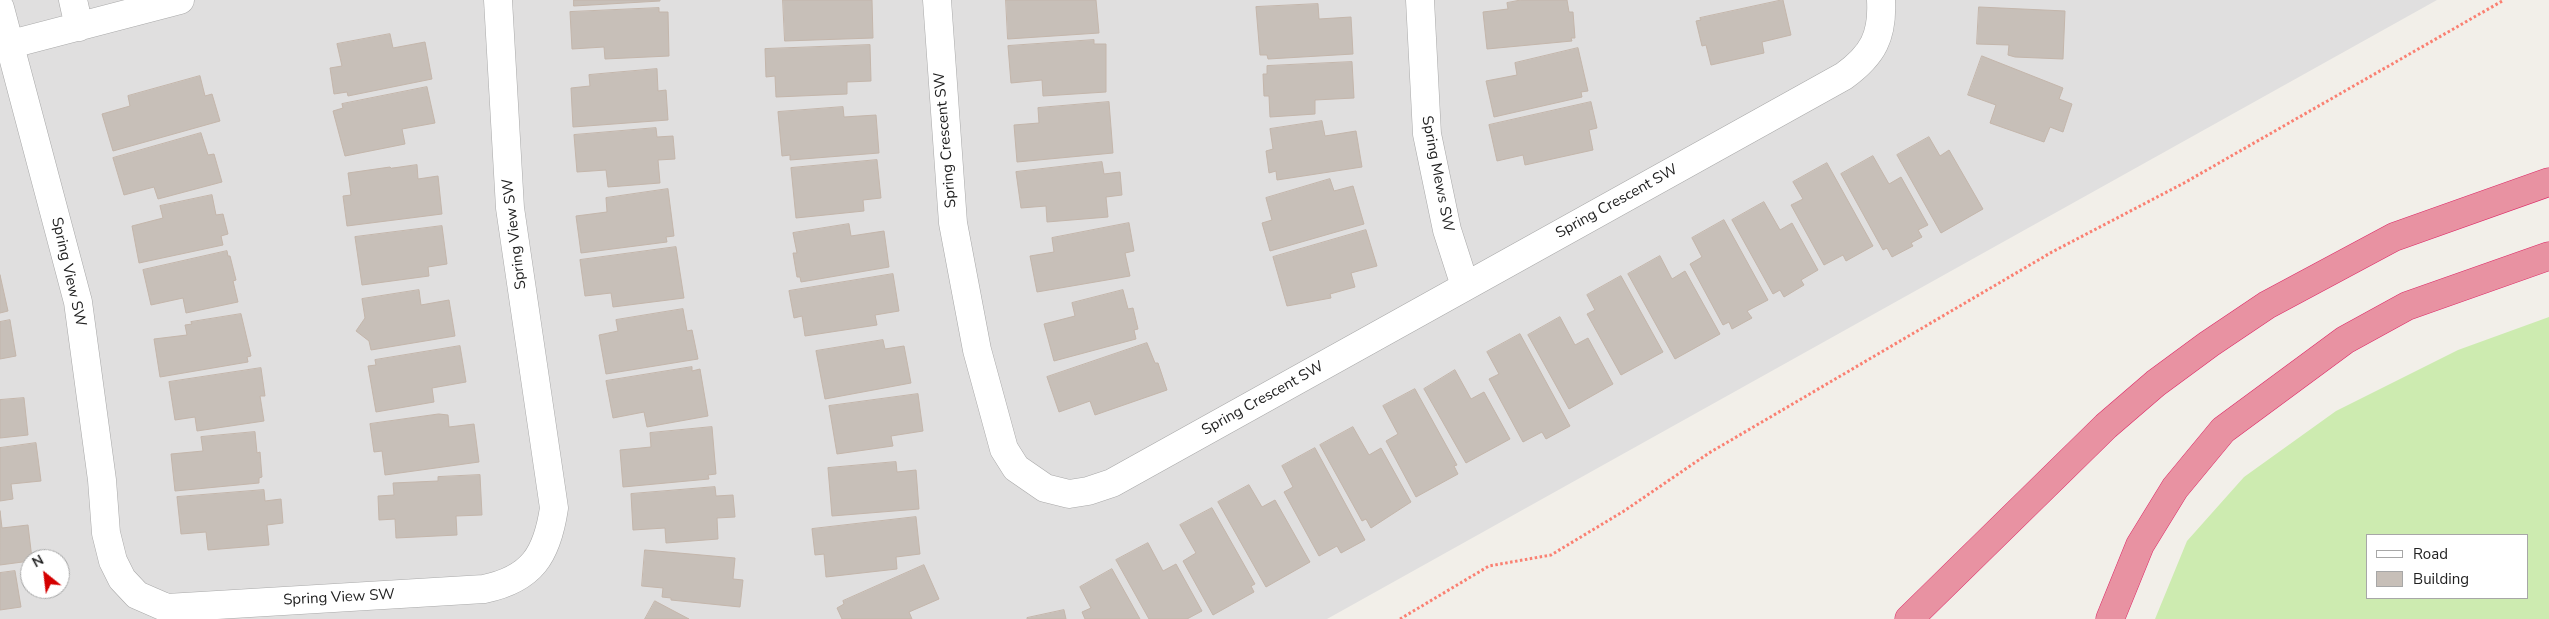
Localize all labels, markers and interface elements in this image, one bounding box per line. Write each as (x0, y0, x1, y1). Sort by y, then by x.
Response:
street label: Spring Crescent SW (931, 71, 961, 209)
street label: Spring Mews SW (1417, 114, 1457, 234)
street label: Spring Crescent SW (1553, 161, 1681, 243)
street label: Spring View SW (499, 177, 531, 291)
street label: Spring View SW (47, 216, 89, 328)
street label: Spring Crescent SW (1199, 358, 1327, 440)
legend (2366, 534, 2529, 599)
text: Road (2413, 544, 2448, 564)
north arrow (20, 549, 70, 599)
text: N (29, 550, 47, 572)
text: Building (2413, 569, 2469, 589)
street label: Spring View SW (283, 586, 395, 610)

